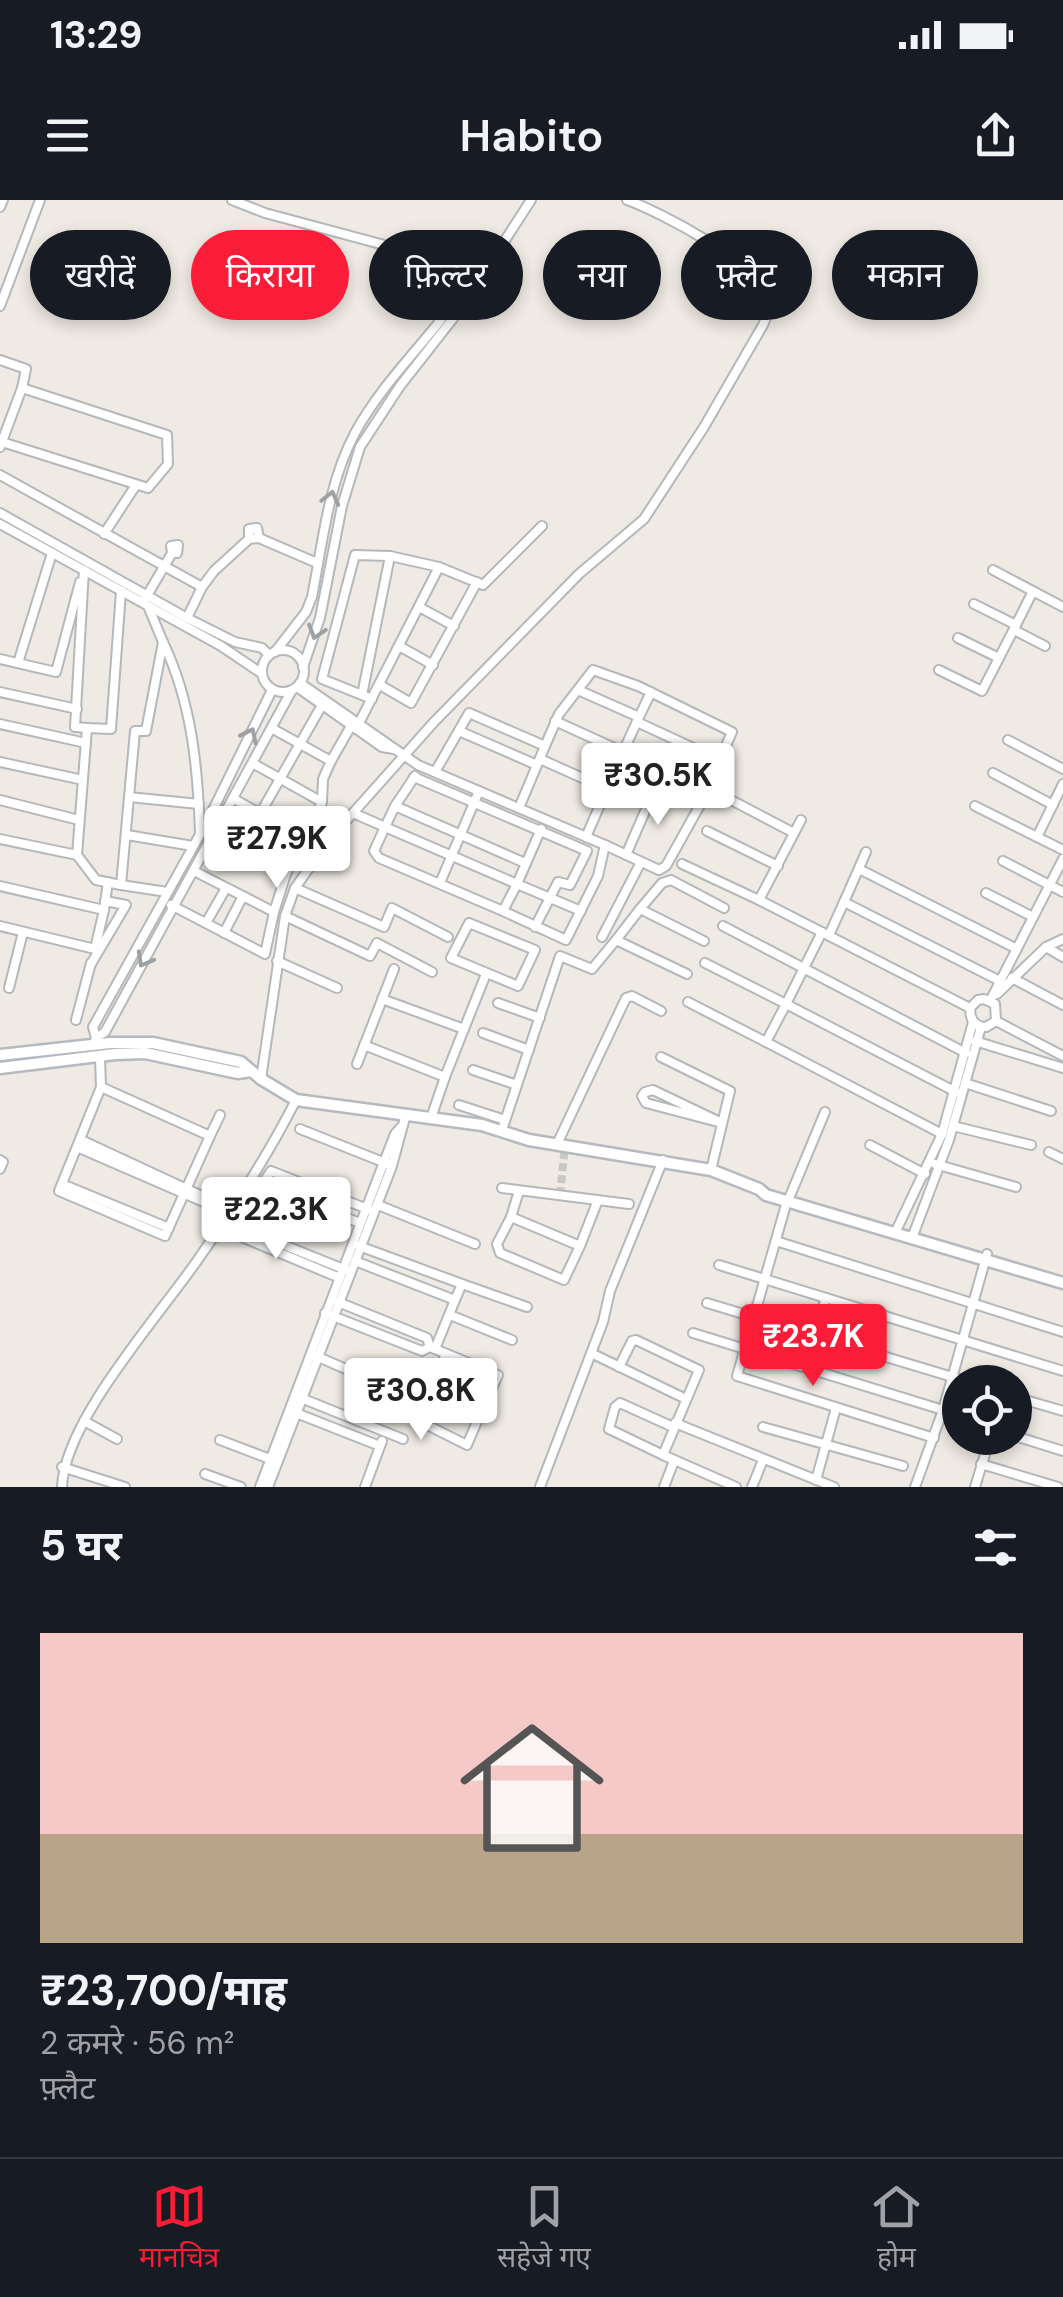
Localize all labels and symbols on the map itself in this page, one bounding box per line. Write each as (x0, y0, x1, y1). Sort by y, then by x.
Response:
one-way arrow (319, 490, 340, 507)
one-way arrow (307, 622, 328, 639)
one-way arrow (238, 727, 258, 745)
pin: ₹30.5K (577, 743, 739, 828)
pin: ₹27.9K (196, 806, 358, 891)
one-way arrow (137, 949, 157, 967)
pin: ₹22.3K (195, 1177, 357, 1262)
pin: ₹23.7K (732, 1304, 894, 1389)
pin: ₹30.8K (340, 1358, 502, 1443)

